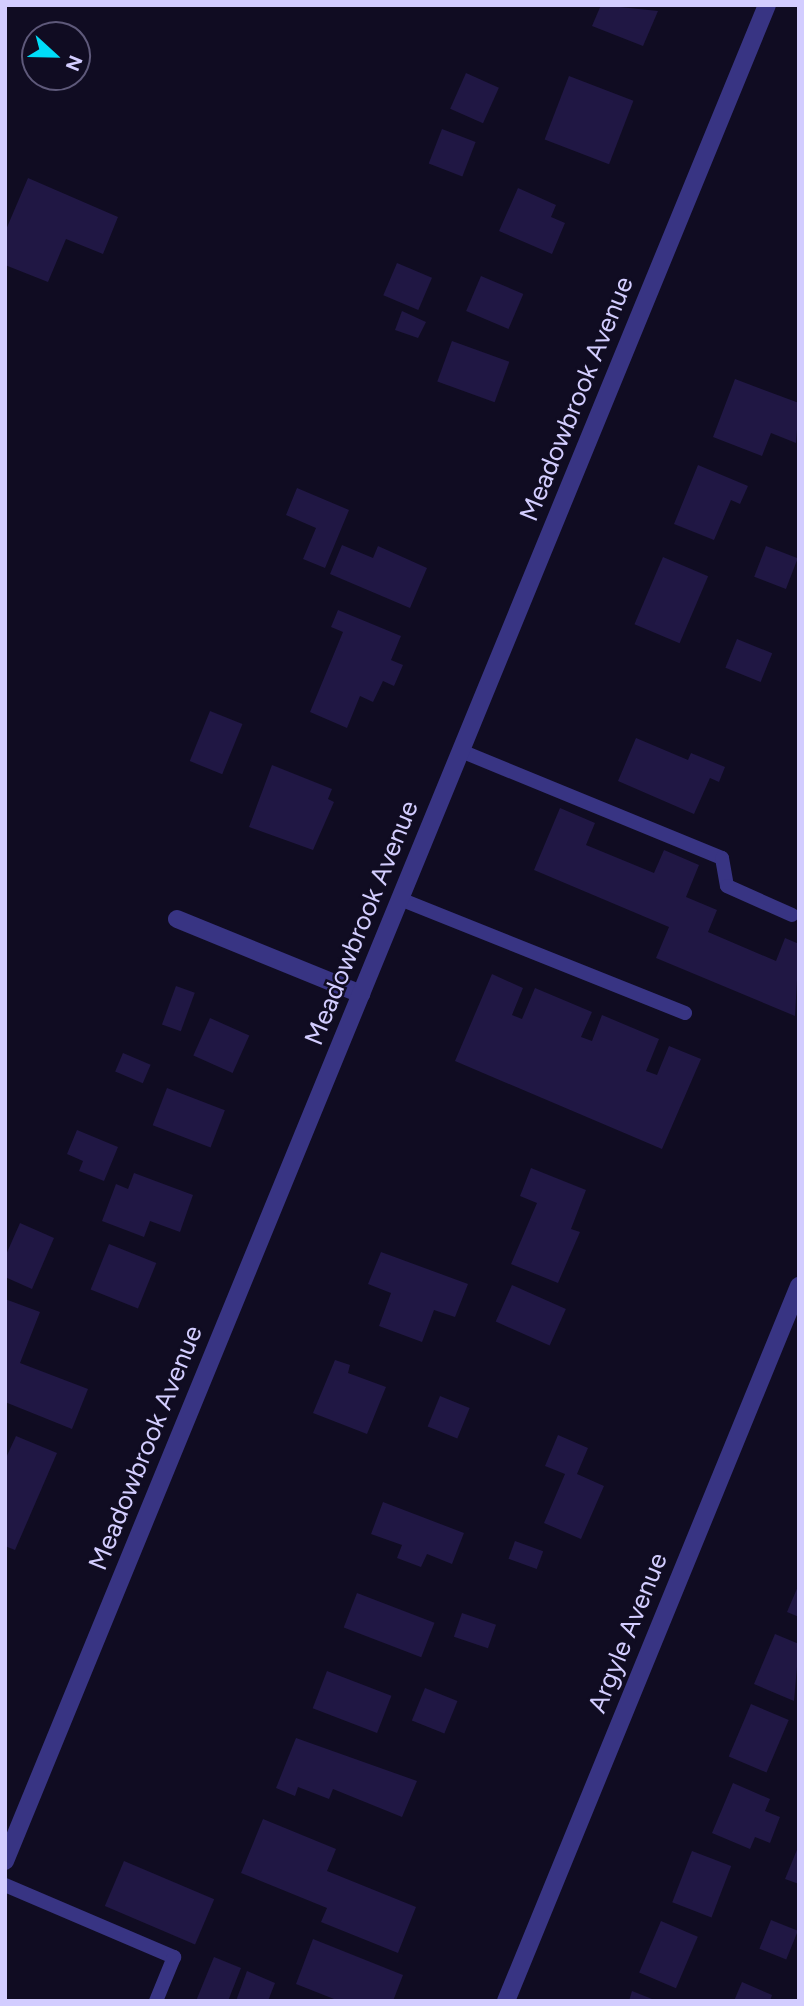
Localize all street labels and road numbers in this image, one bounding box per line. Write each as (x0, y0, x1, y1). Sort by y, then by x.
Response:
street label: Meadowbrook Avenue (514, 272, 640, 526)
street label: Meadowbrook Avenue (299, 796, 425, 1050)
street label: Meadowbrook Avenue (83, 1321, 209, 1575)
street label: Argyle Avenue (582, 1549, 674, 1717)

